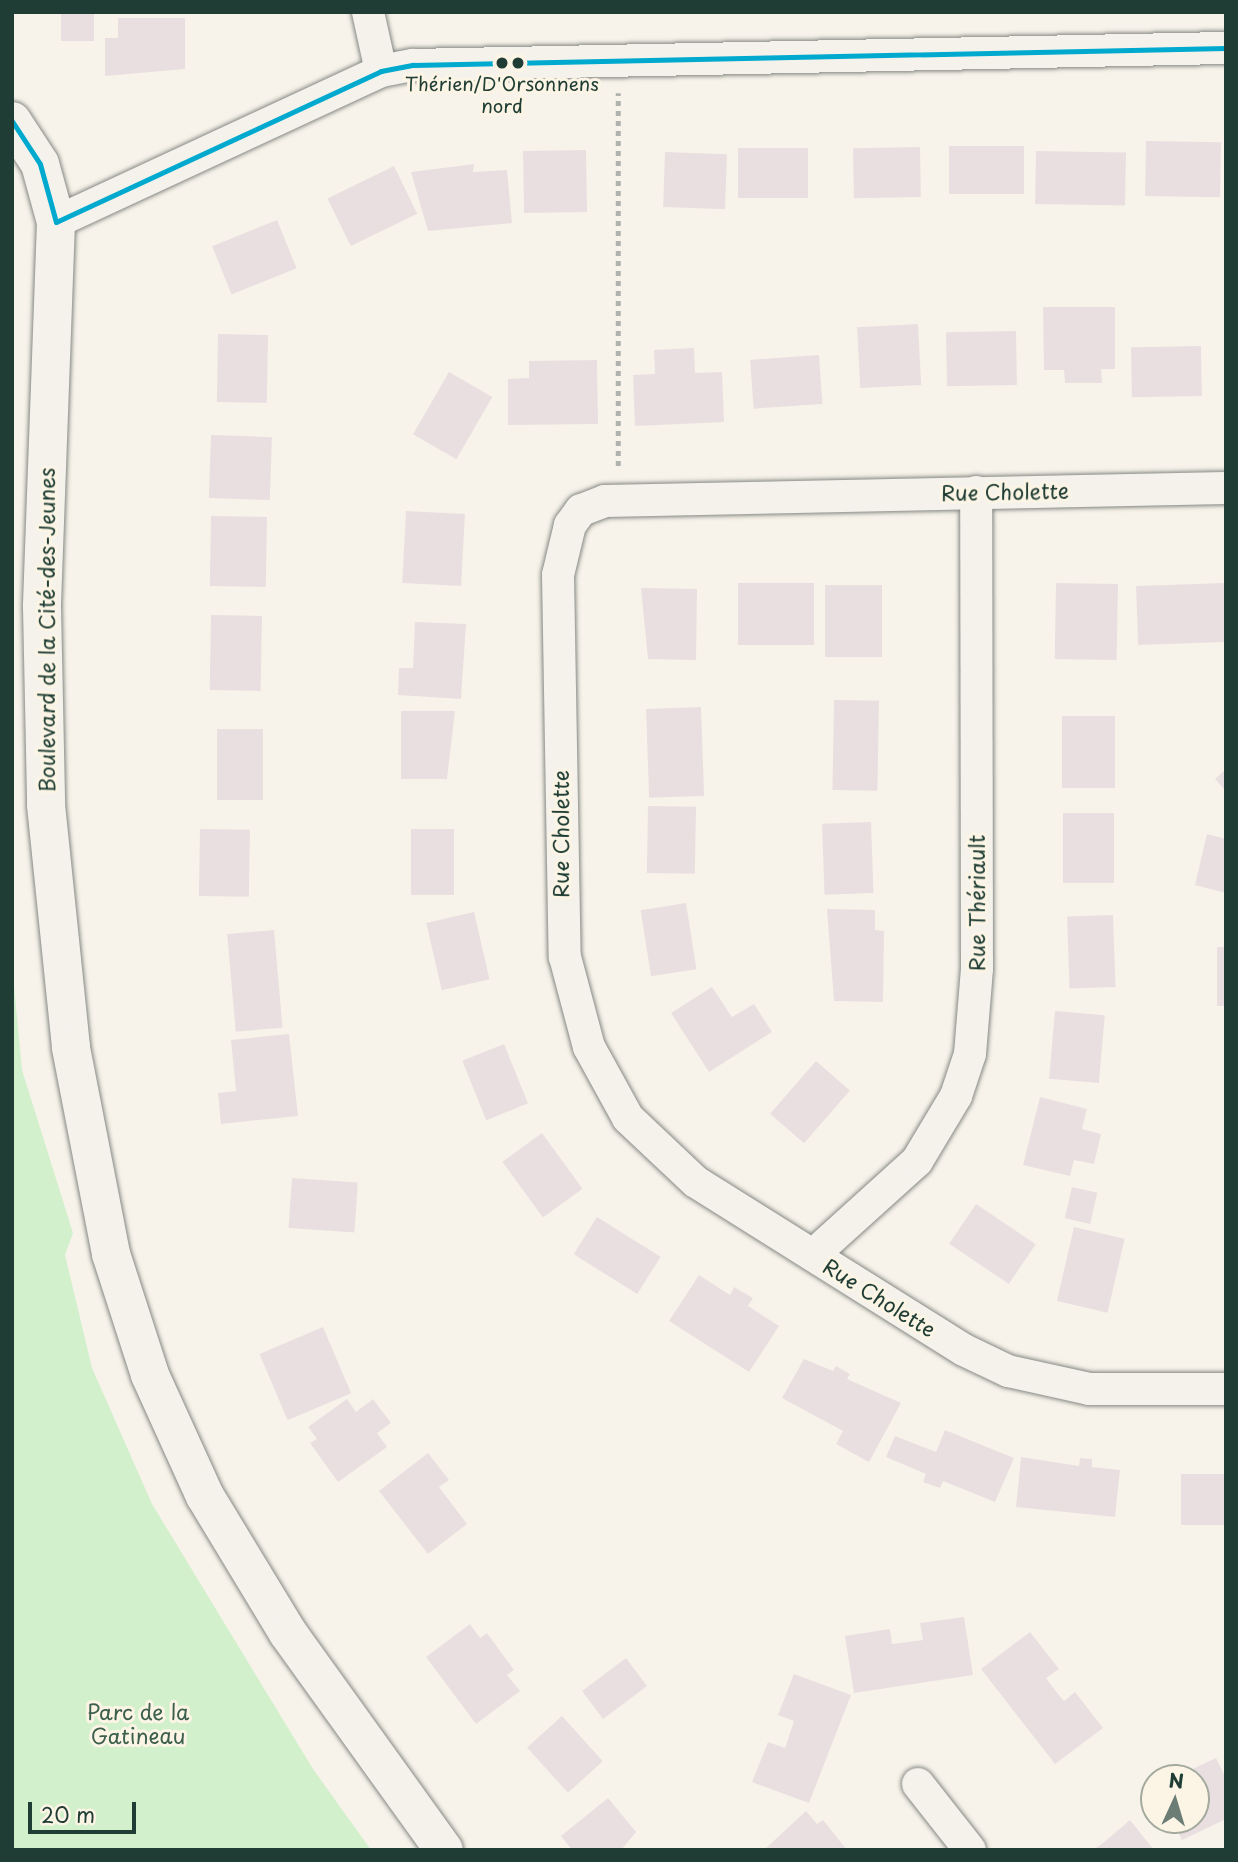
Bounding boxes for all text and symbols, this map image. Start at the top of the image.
marker: Thérien/D'Orsonnens nord [495,56,509,70]
unlabelled marker [511,56,525,70]
place label: Thérien/D'Orsonnens nord [405,73,599,117]
street label: Boulevard de la Cité-des-Jeunes [33,467,59,793]
street label: Rue Cholette [940,477,1070,505]
street label: Rue Cholette [547,769,573,899]
street label: Rue Thériault [963,834,989,972]
street label: Rue Cholette [818,1252,942,1342]
park label: Parc de la Gatineau [87,1698,189,1748]
north arrow [1140,1764,1210,1834]
text: N [1168,1766,1185,1795]
scale bar [32,1788,140,1832]
text: 20 m [41,1798,95,1830]

